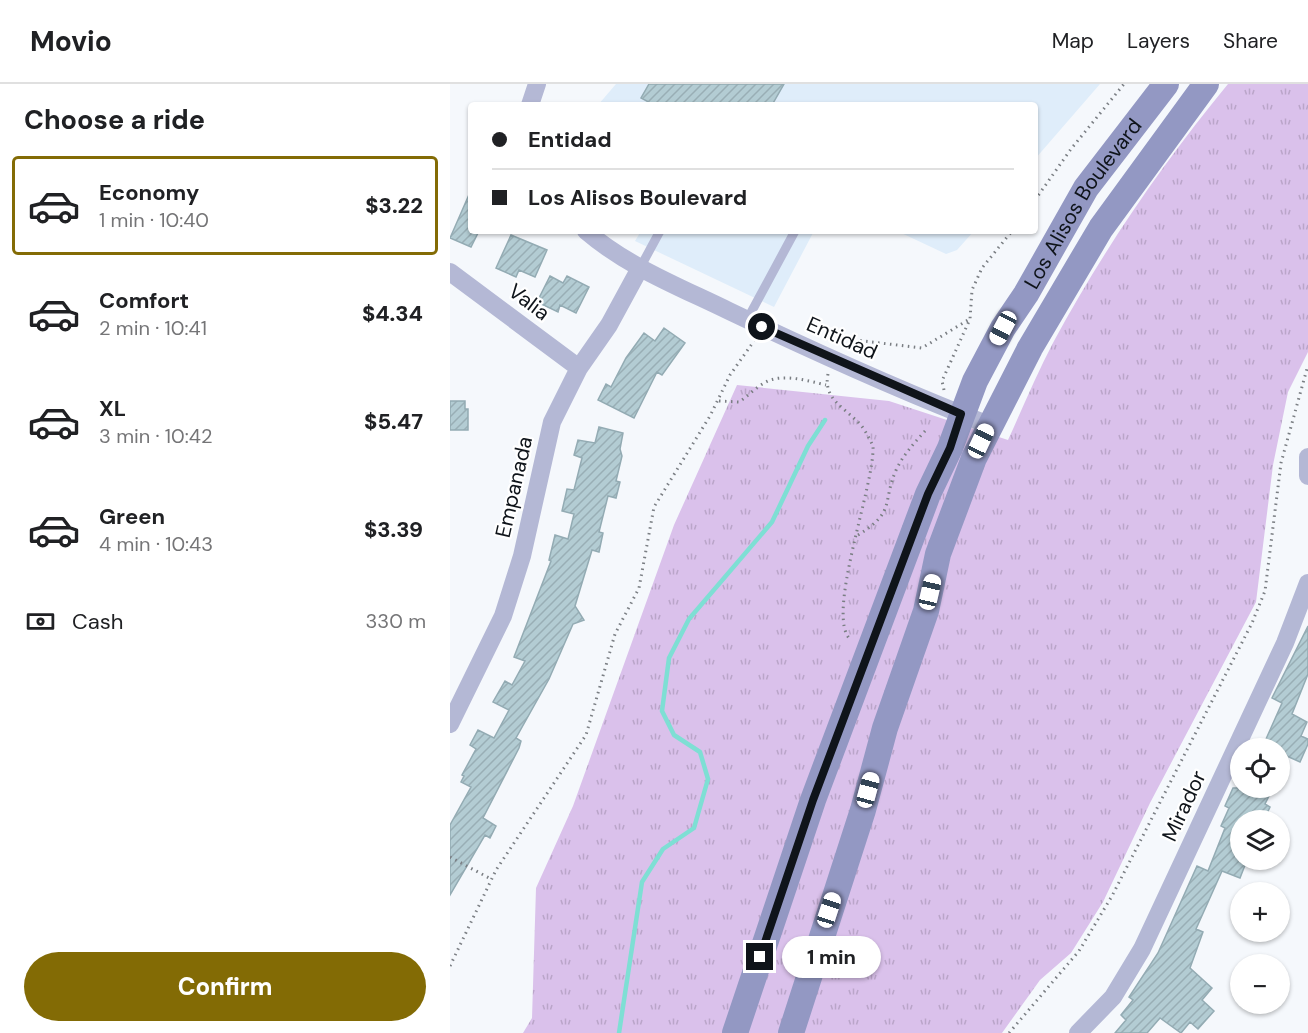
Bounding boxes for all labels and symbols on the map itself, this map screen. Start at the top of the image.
street label: Los Alisos Boulevard [1018,113,1148,294]
street label: Valia [502,277,556,327]
car [987,308,1019,348]
street label: Entidad [802,310,882,366]
route start [748,313,775,340]
car [965,421,997,461]
street label: Empanada [489,434,539,540]
car [917,572,943,612]
street label: Mirador [1155,766,1213,846]
car [855,770,881,810]
car [815,890,843,930]
callout: 1 min [781,936,880,978]
route end [746,943,773,970]

